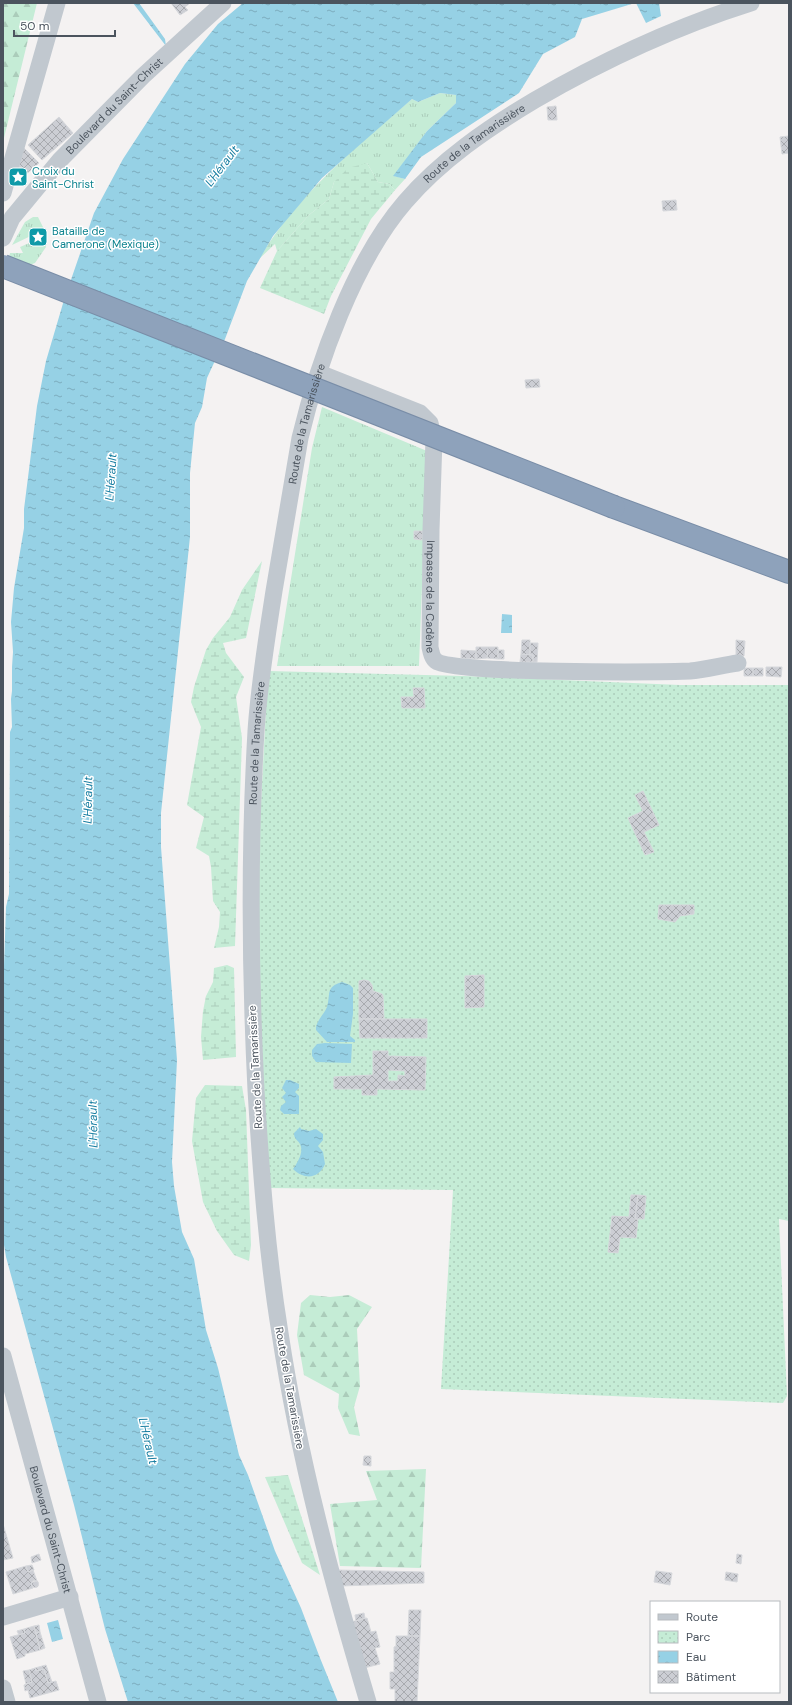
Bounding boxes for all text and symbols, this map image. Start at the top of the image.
scale bar [14,12,115,38]
text: 50 m [20,18,49,34]
street label: Boulevard du Saint-Christ [63,54,166,157]
street label: Route de la Tamarissière [420,101,528,186]
water label: L'Hérault [201,142,243,190]
place label: Croix du Saint-Christ [32,164,94,191]
place icon: Croix du Saint-Christ [7,166,29,188]
place label: Bataille de Camerone (Mexique) [52,224,159,251]
place icon: Bataille de Camerone (Mexique) [27,226,49,248]
street label: Route de la Tamarissière [285,362,328,485]
water label: L'Hérault [101,452,121,501]
street label: Impasse de la Cadène [423,540,438,654]
street label: Route de la Tamarissière [246,681,268,805]
water label: L'Hérault [80,776,96,824]
street label: Route de la Tamarissière [245,1005,265,1129]
water label: L'Hérault [85,1100,101,1148]
street label: Route de la Tamarissière [272,1326,308,1450]
water label: L'Hérault [135,1416,161,1466]
street label: Boulevard du Saint-Christ [26,1464,75,1595]
legend [650,1601,780,1693]
text: Route [686,1609,718,1625]
text: Parc [686,1629,710,1645]
text: Eau [686,1649,706,1665]
text: Bâtiment [686,1669,737,1685]

